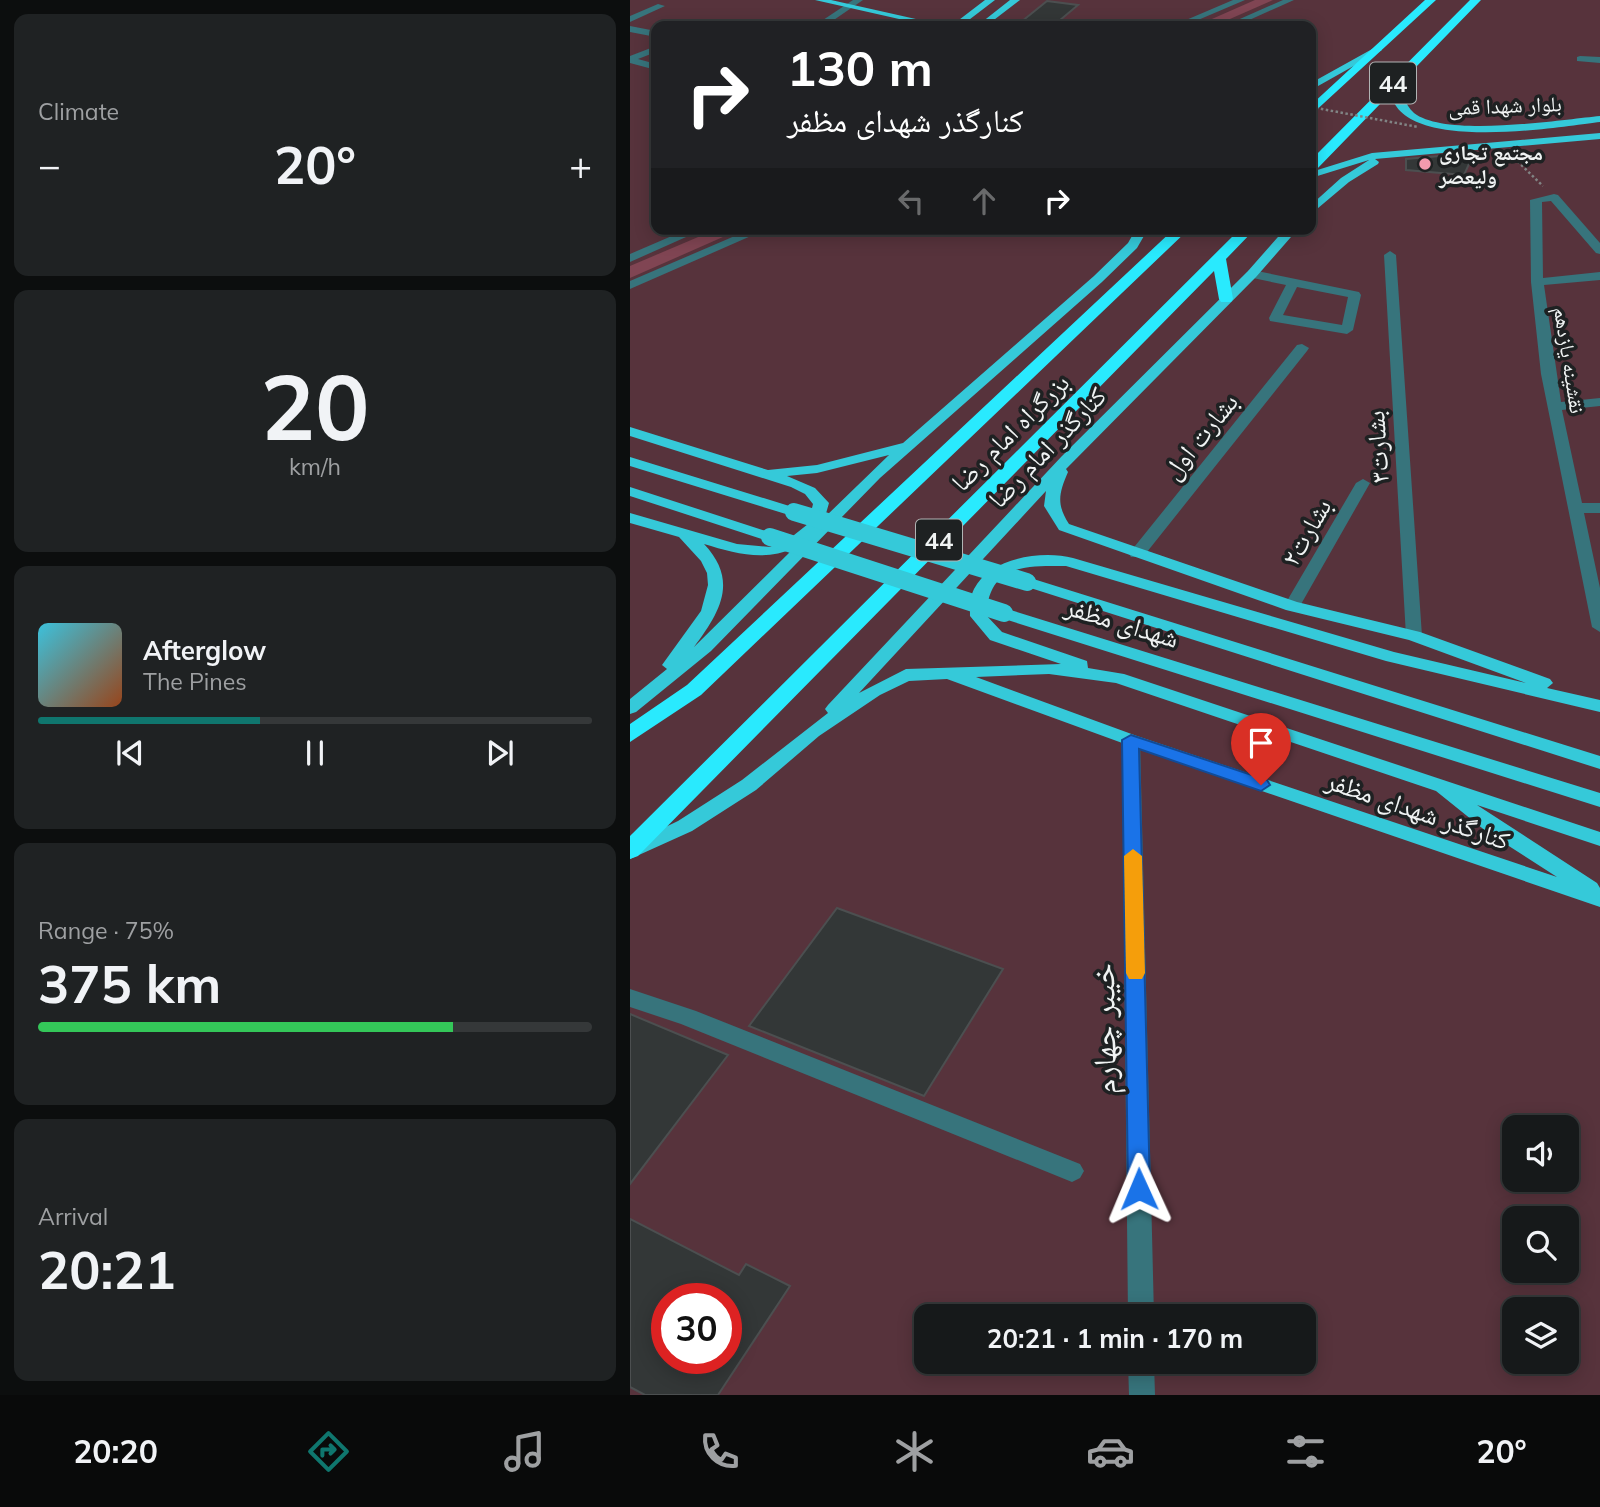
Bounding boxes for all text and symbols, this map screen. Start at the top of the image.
text: 130 m [787,37,933,98]
icon: right [672,49,763,140]
road number: 44 [1370,62,1416,104]
street label: بلوار شهدا قمی [1448,90,1562,121]
text: Climate [38,97,119,126]
text: کنارگذر شهدای مظفر [787,100,1023,140]
text: 20° [274,132,356,197]
place label: مجتمع تجاری ولیعصر [1438,139,1543,189]
text: − [38,141,61,189]
text: + [569,141,592,189]
marker: مجتمع تجاری ولیعصر [1417,156,1433,172]
icon: left [892,182,930,220]
icon: ahead [965,182,1003,220]
icon: right [1038,182,1076,220]
street label: نقشینه یازدهم [1547,305,1591,415]
text: 20 [260,349,370,463]
street label: بزرگراه امام رضا [944,366,1077,499]
street label: کنارگذر امام رضا [981,379,1115,516]
street label: بشارت اول [1155,386,1245,486]
street label: بشارت۳ [1358,410,1396,484]
text: km/h [289,452,341,481]
street label: بشارت۲ [1274,492,1338,572]
road number: 44 [916,520,962,560]
street label: شهدای مظفر [1060,589,1183,655]
text: Afterglow [143,634,266,667]
text: The Pines [143,667,247,696]
pin [1231,713,1291,785]
icon: arrive [1242,724,1280,762]
icon: previous [111,734,149,772]
icon: pause [296,734,334,772]
icon: next [481,734,519,772]
street label: کنارگذر شهدای مظفر [1321,763,1514,857]
text: Range · 75% [38,916,174,945]
text: 375 km [38,951,221,1016]
street label: خیبر چهارم [1082,963,1126,1095]
map controls [1502,1115,1579,1374]
button: sound [1502,1115,1579,1192]
position arrow [1102,1152,1176,1226]
text: Arrival [38,1202,108,1231]
button: search [1502,1206,1579,1283]
text: 20:21 [38,1237,176,1302]
speed limit sign: 30 [651,1283,742,1374]
button: layers [1502,1297,1579,1374]
text: 20:21 · 1 min · 170 m [987,1322,1243,1355]
icon: directions [304,1427,353,1476]
icon: music [500,1427,549,1476]
icon: phone [695,1427,744,1476]
icon: climate [890,1427,939,1476]
icon: car [1086,1427,1135,1476]
icon: filters [1281,1427,1330,1476]
text: 20:20 [73,1431,158,1471]
text: 20° [1476,1431,1527,1471]

